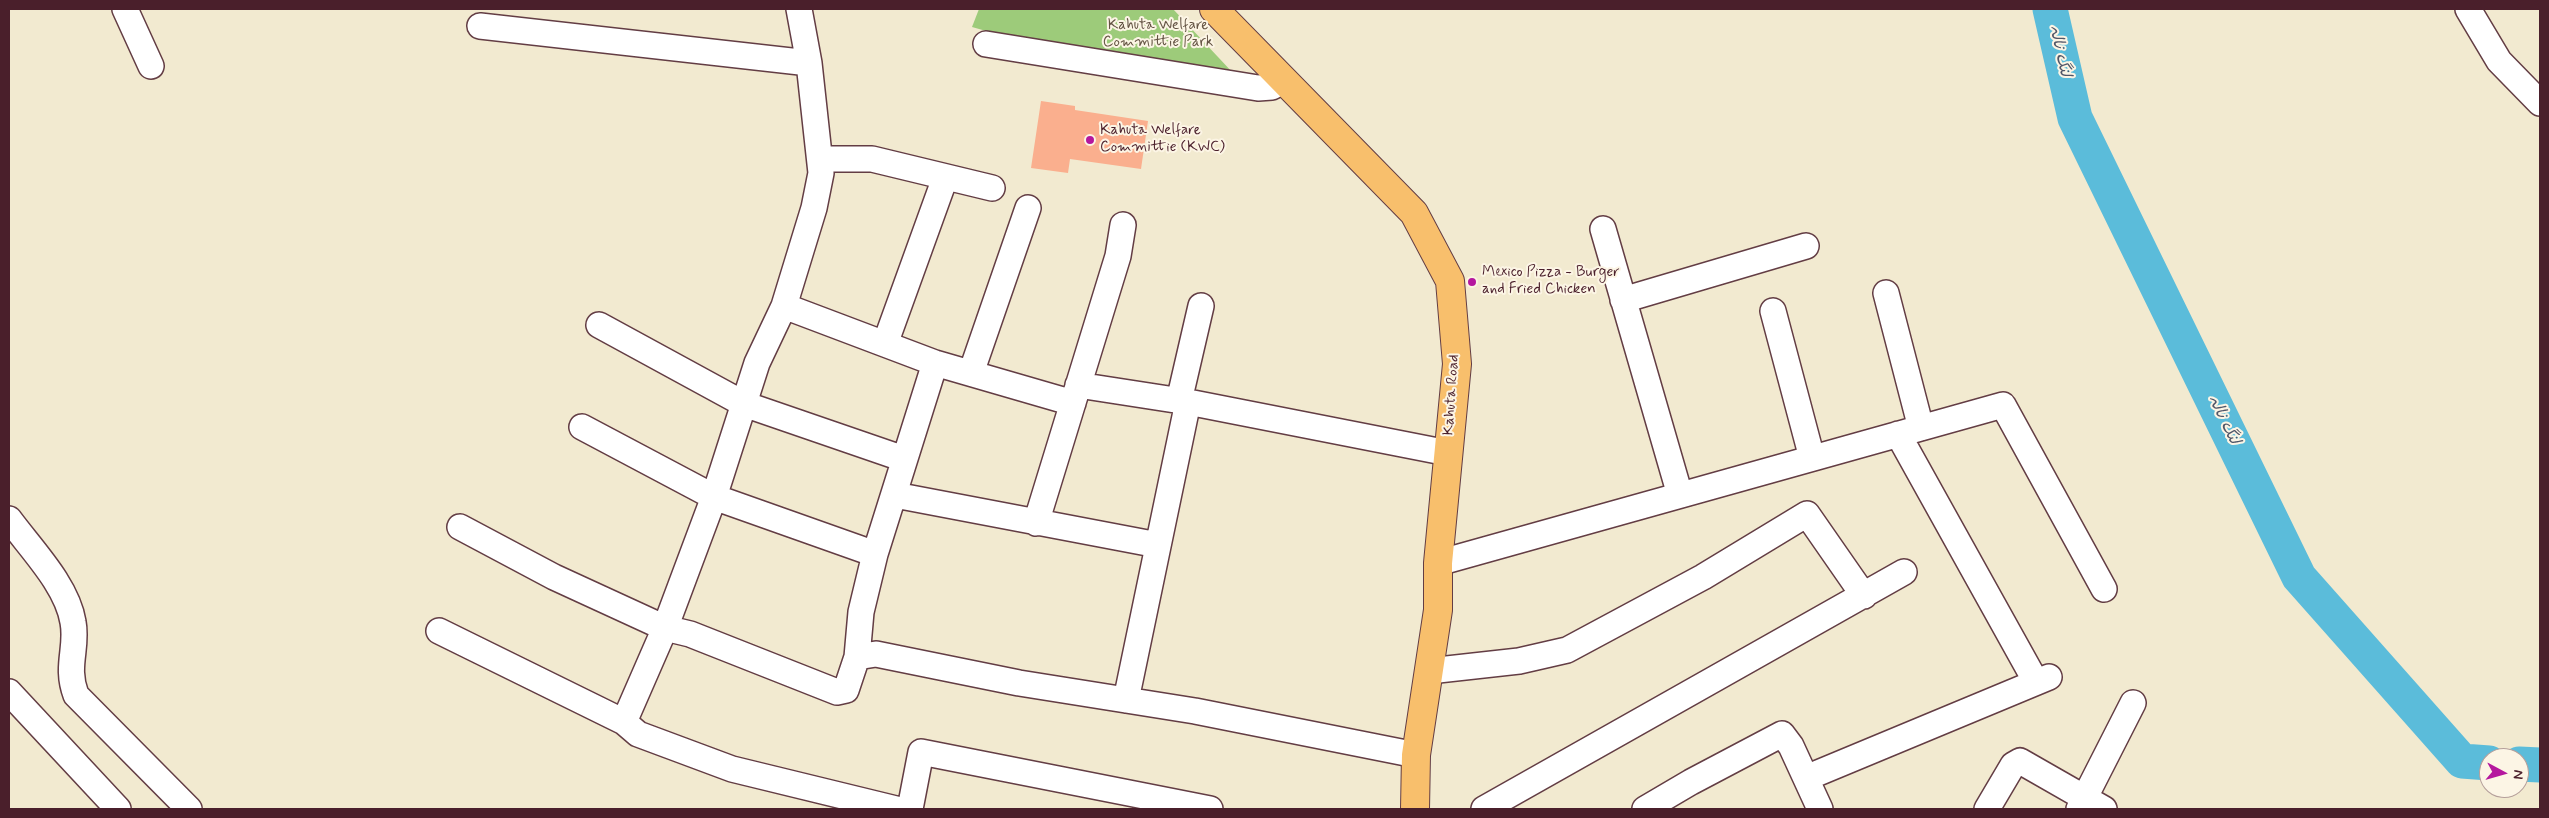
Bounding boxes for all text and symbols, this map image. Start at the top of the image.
park label: Kahuta Welfare Committie Park [1103,17,1213,52]
water label: لنگ نالہ [2044,24,2074,78]
place label: Kahuta Welfare Committie (KWC) [1100,122,1225,157]
marker: Kahuta Welfare Committie (KWC) [1084,134,1096,146]
place label: Mexico Pizza - Burger and Fried Chicken [1482,264,1620,299]
marker: Mexico Pizza - Burger and Fried Chicken [1466,276,1478,288]
street label: Kahuta Road [1440,354,1464,436]
water label: لنگ نالہ [2203,392,2243,448]
north arrow [2479,748,2529,798]
text: N [2508,769,2527,780]

